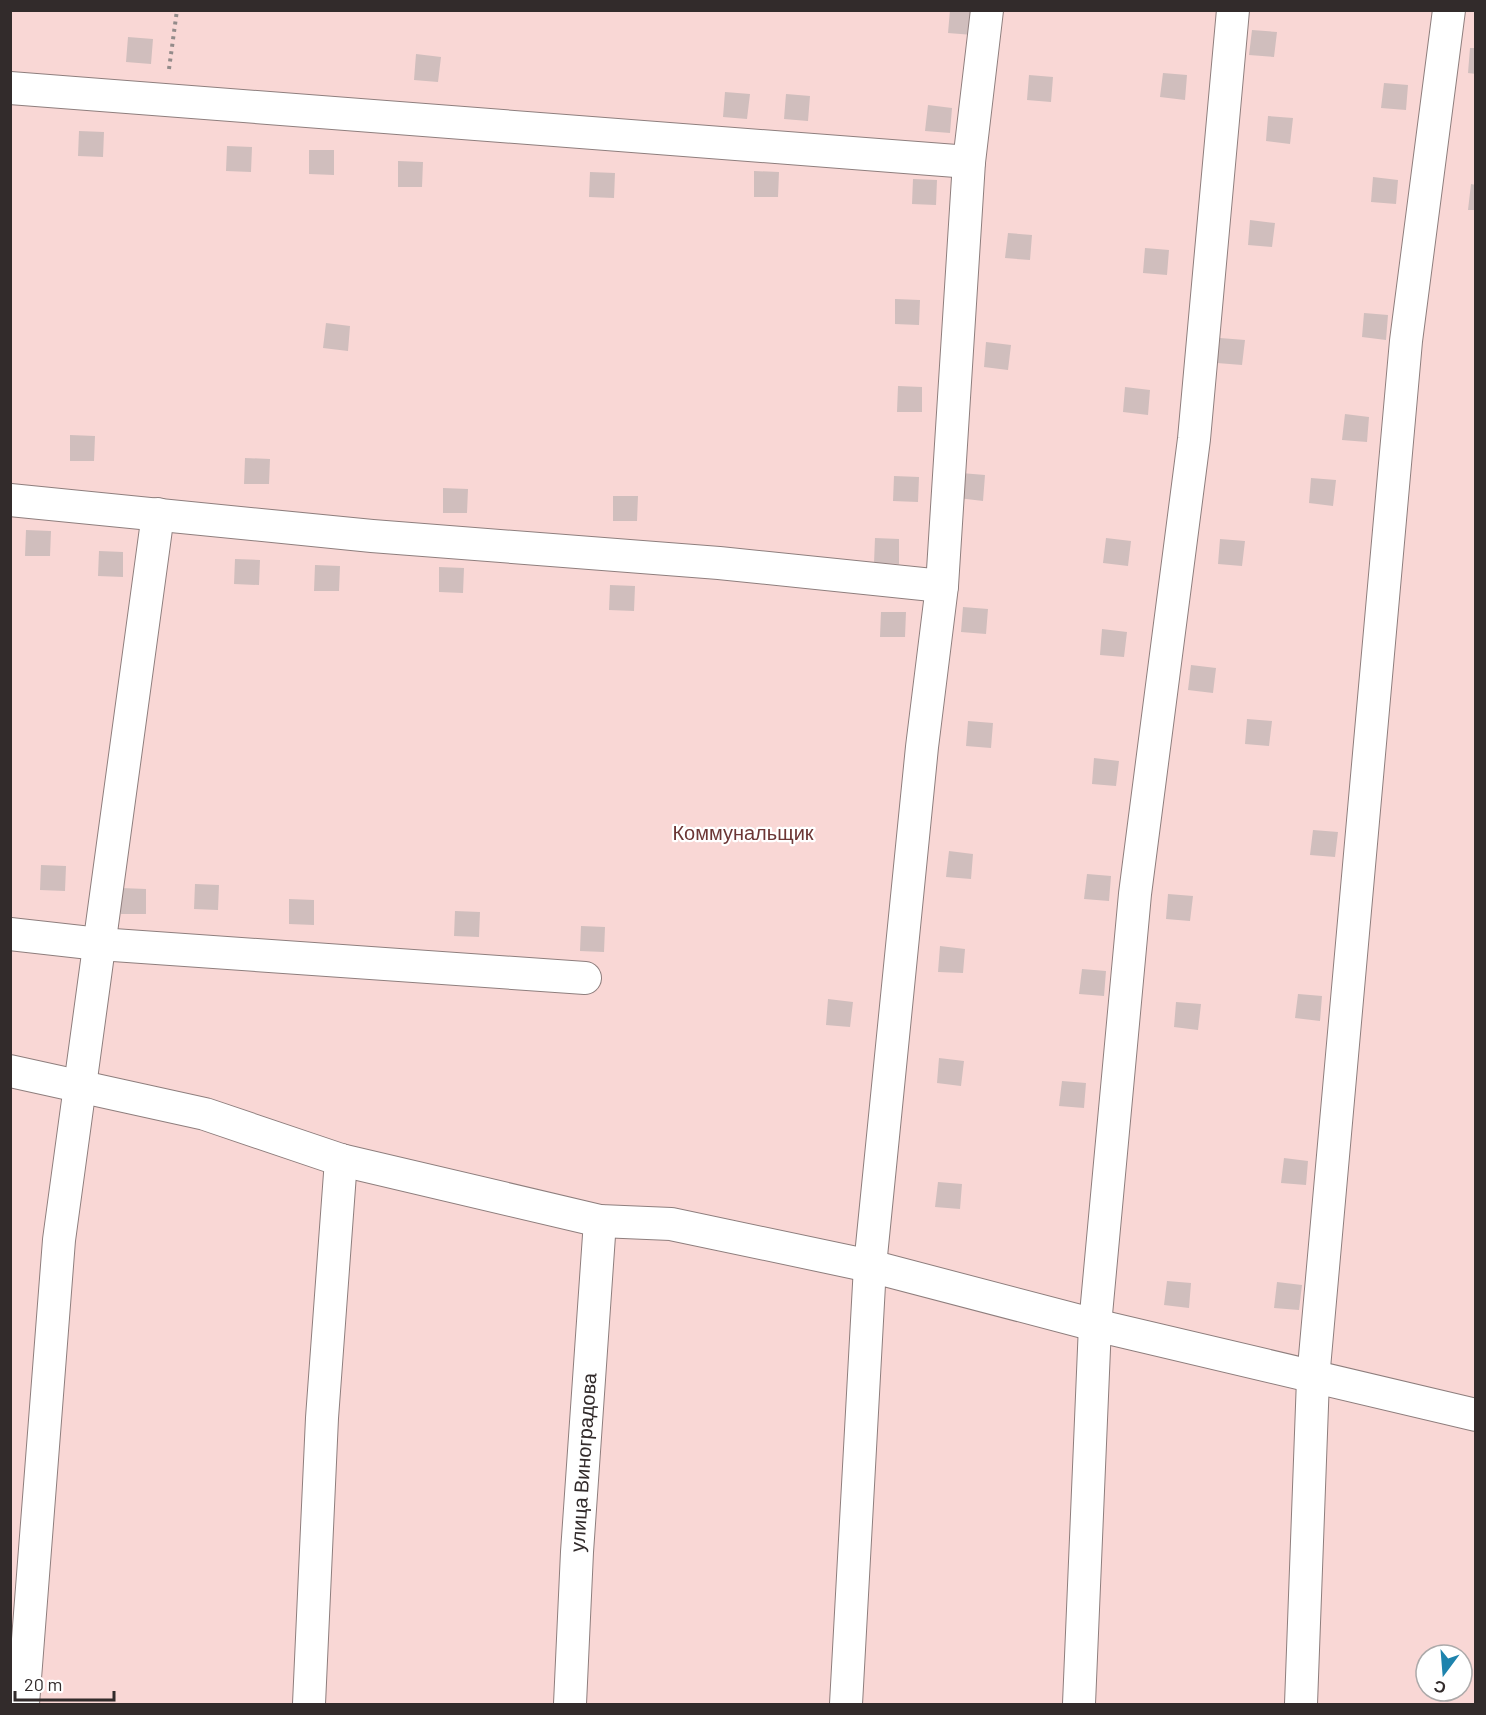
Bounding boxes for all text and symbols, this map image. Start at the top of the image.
park label: Коммунальщик [672,820,814,844]
street label: улица Виноградова [564,1371,600,1553]
north arrow [1414,1643,1474,1703]
scale bar [15,1664,114,1702]
text: 20 m [24,1673,62,1695]
text: С [1431,1677,1448,1699]

